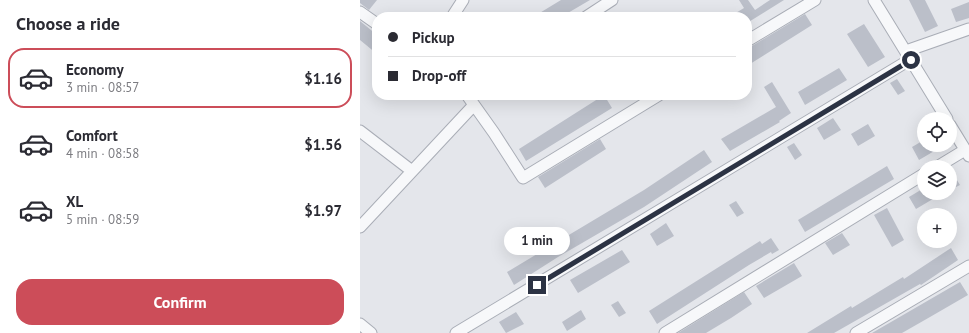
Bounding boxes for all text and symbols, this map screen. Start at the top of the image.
text: Choose a ride [16,12,120,35]
text: Pickup [412,28,455,47]
route start [902,51,920,69]
icon: car [18,60,54,96]
text: Economy [66,60,124,79]
text: Drop-off [412,66,466,85]
text: $1.16 [304,69,342,88]
text: 3 min · 08:57 [66,79,139,96]
map controls [917,112,957,248]
button: locate [917,112,957,152]
icon: car [18,126,54,162]
text: Comfort [66,126,118,145]
text: $1.56 [304,135,342,154]
text: 4 min · 08:58 [66,145,139,162]
button: layers [917,160,957,200]
icon: car [18,192,54,228]
text: XL [66,192,83,211]
text: $1.97 [304,201,342,220]
button: + [917,208,957,248]
text: 5 min · 08:59 [66,211,139,228]
callout: 1 min [504,227,570,255]
text: 1 min [521,232,553,249]
route end [528,276,546,294]
button: Confirm [16,279,344,325]

